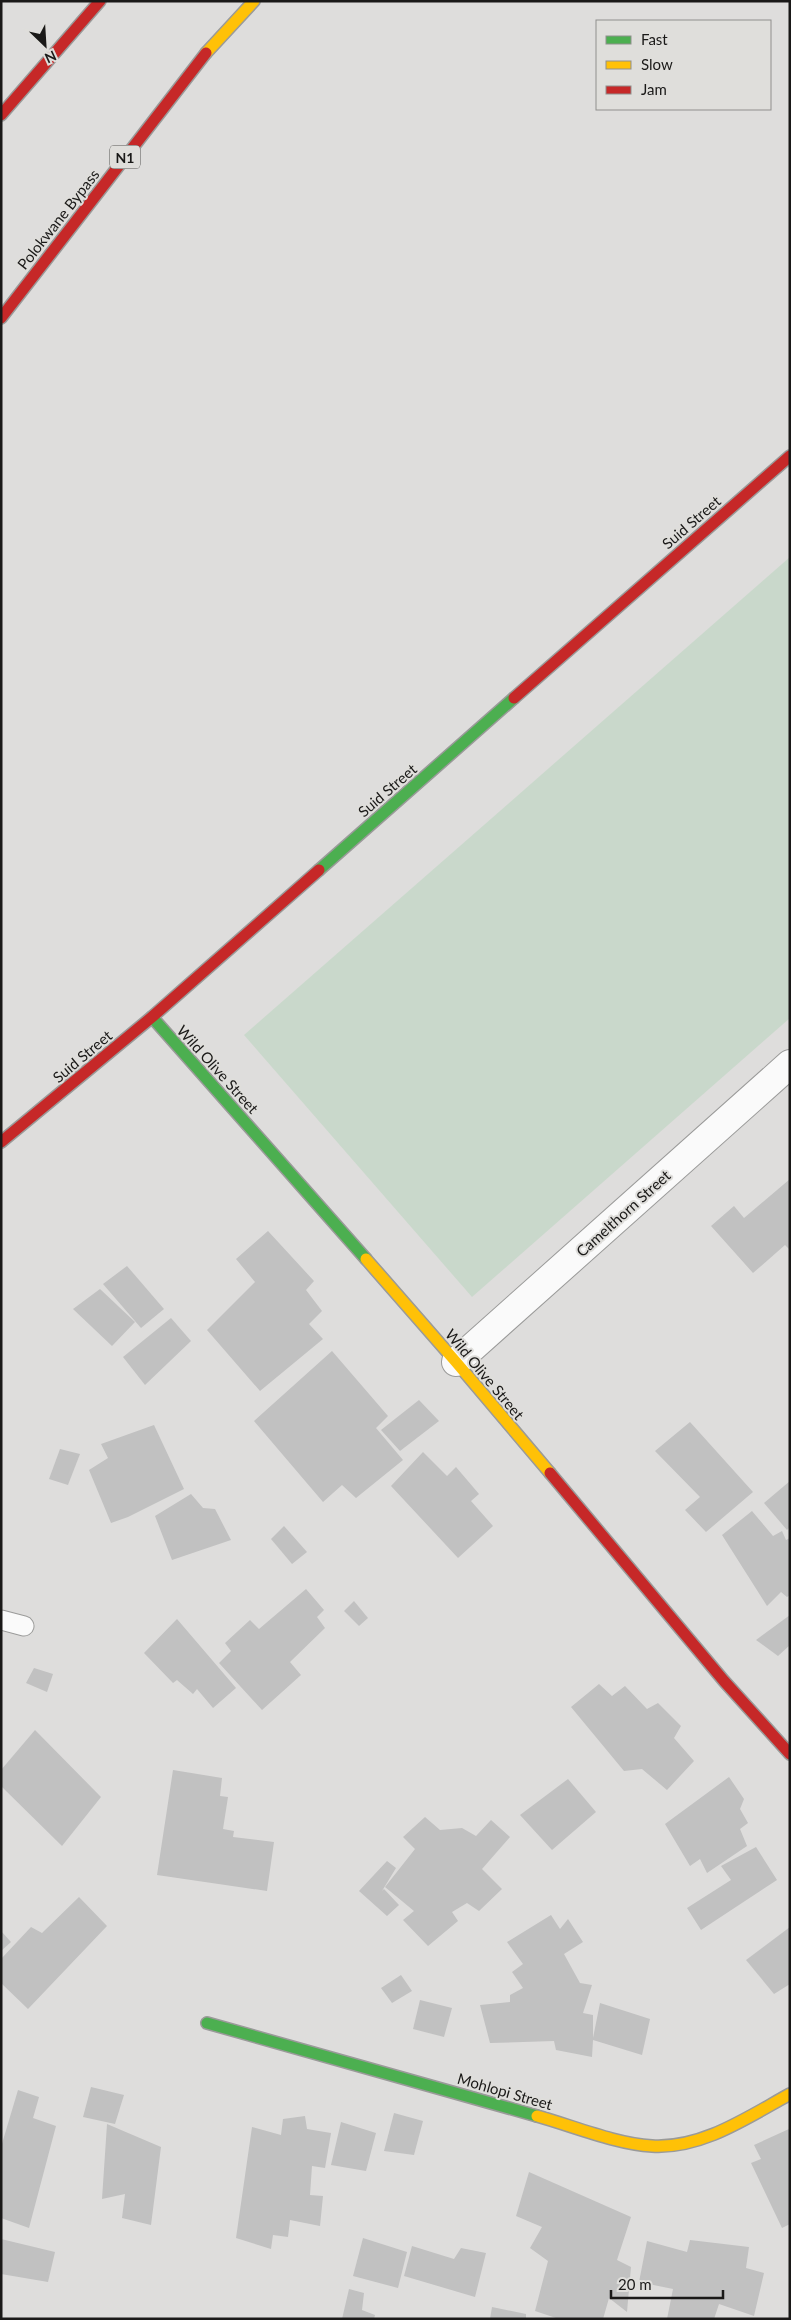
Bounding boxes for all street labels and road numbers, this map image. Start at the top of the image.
road number: N1 [110,146,140,168]
street label: Polokwane Bypass [13,165,103,273]
street label: Suid Street [658,491,724,552]
street label: Suid Street [354,759,420,820]
street label: Wild Olive Street [174,1021,263,1117]
street label: Suid Street [49,1026,116,1086]
street label: Camelthorn Street [572,1166,674,1260]
street label: Wild Olive Street [442,1325,528,1423]
street label: Mohlopi Street [455,2069,555,2113]

